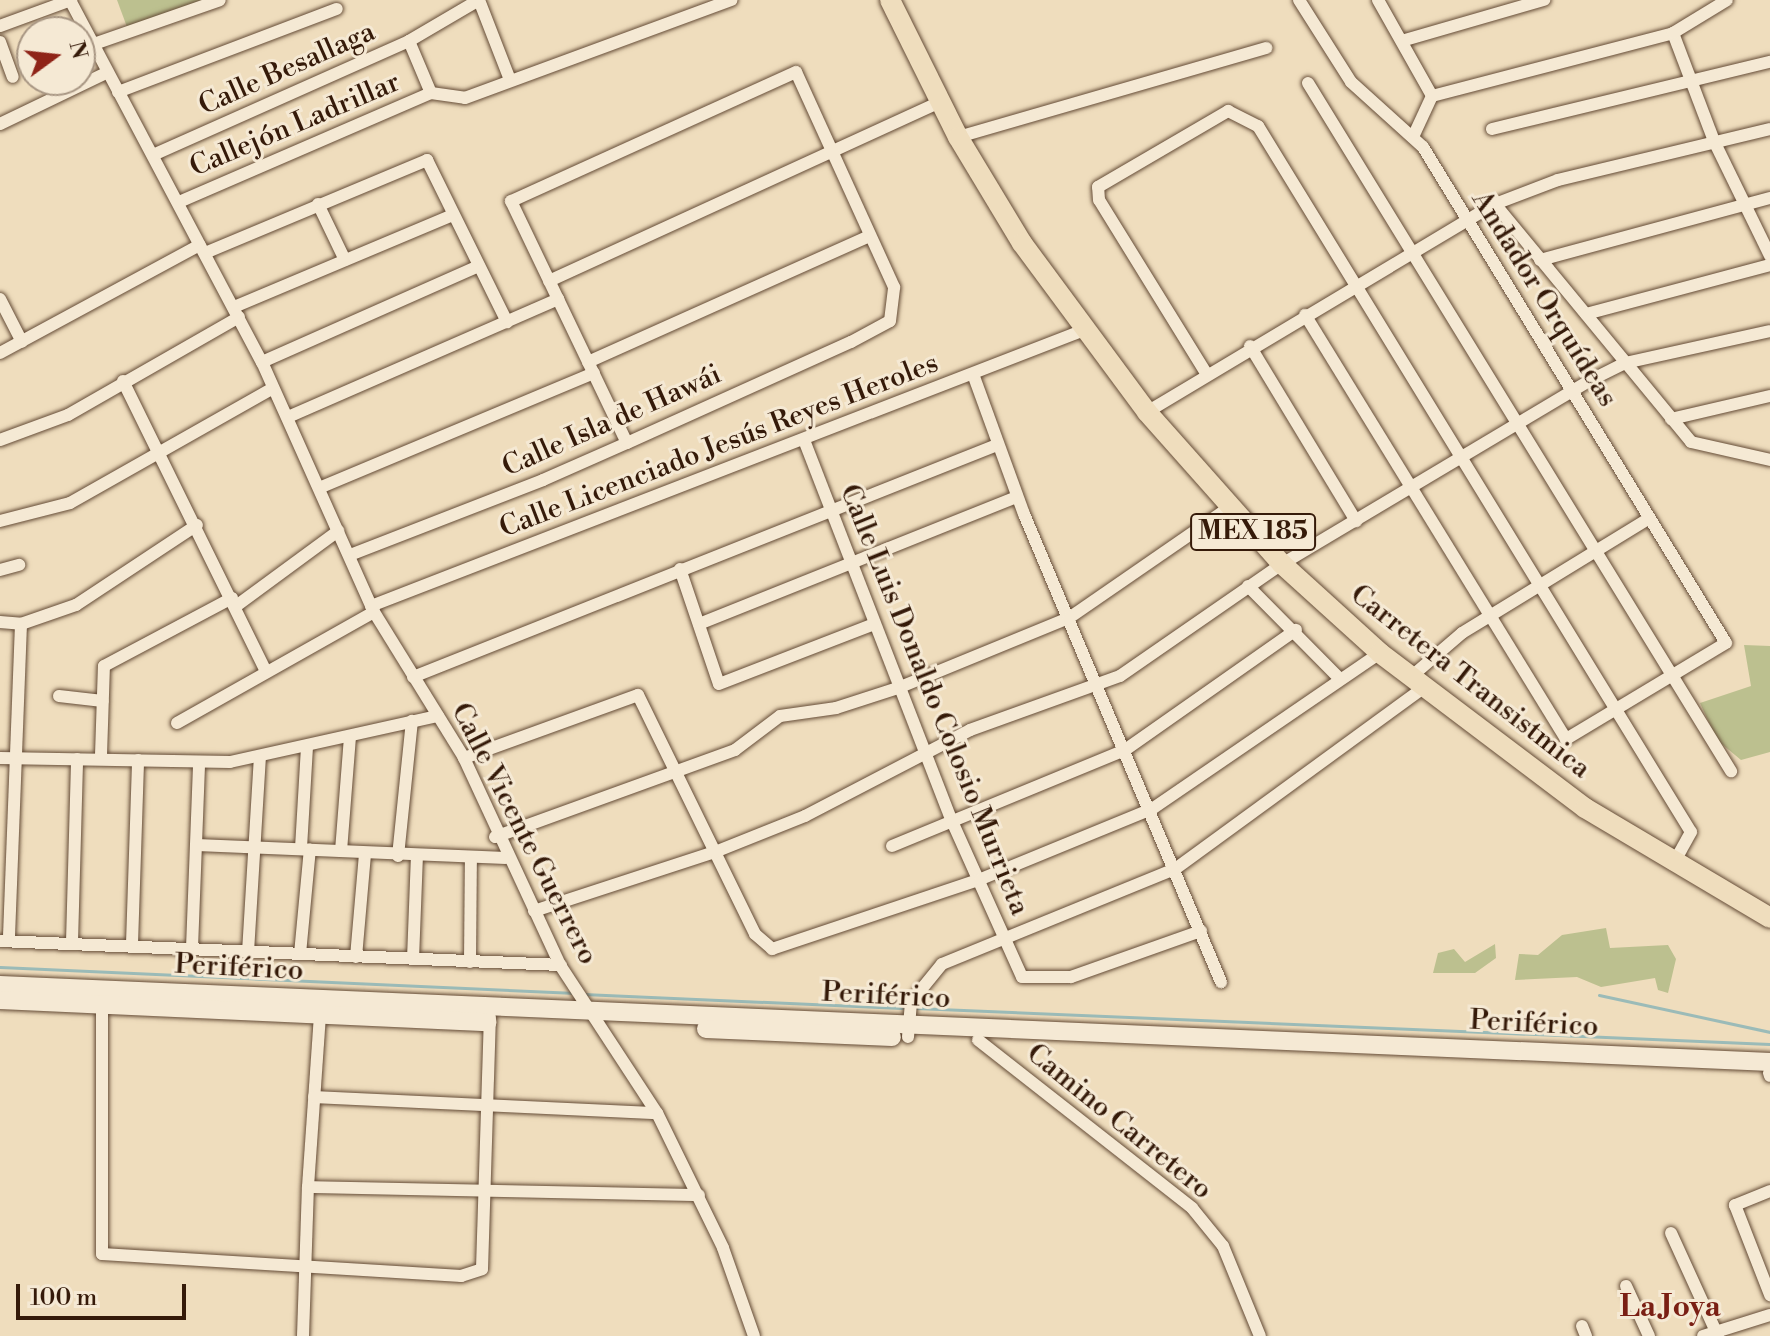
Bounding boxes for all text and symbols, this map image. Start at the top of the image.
street label: Calle Besallaga [194,15,380,123]
north arrow [16,16,96,96]
text: N [62,38,93,62]
street label: Callejón Ladrillar [185,66,405,184]
street label: Andador Orquídeas [1464,185,1624,413]
street label: Calle Licenciado Jesús Reyes Heroles [495,347,943,545]
street label: Calle Isla de Hawái [497,358,727,484]
street label: Calle Luis Donaldo Colosio Murrieta [832,480,1036,920]
road number: MEX 185 [1189,510,1317,554]
street label: Carretera Transistmica [1343,578,1597,786]
street label: Calle Vicente Guerrero [443,698,605,970]
street label: Periférico [174,948,304,988]
street label: Periférico [821,976,951,1016]
street label: Periférico [1469,1004,1599,1044]
street label: Camino Carretero [1020,1037,1218,1207]
scale bar [20,1268,190,1318]
text: 100 m [30,1283,97,1313]
district label: La Joya [1619,1289,1721,1325]

